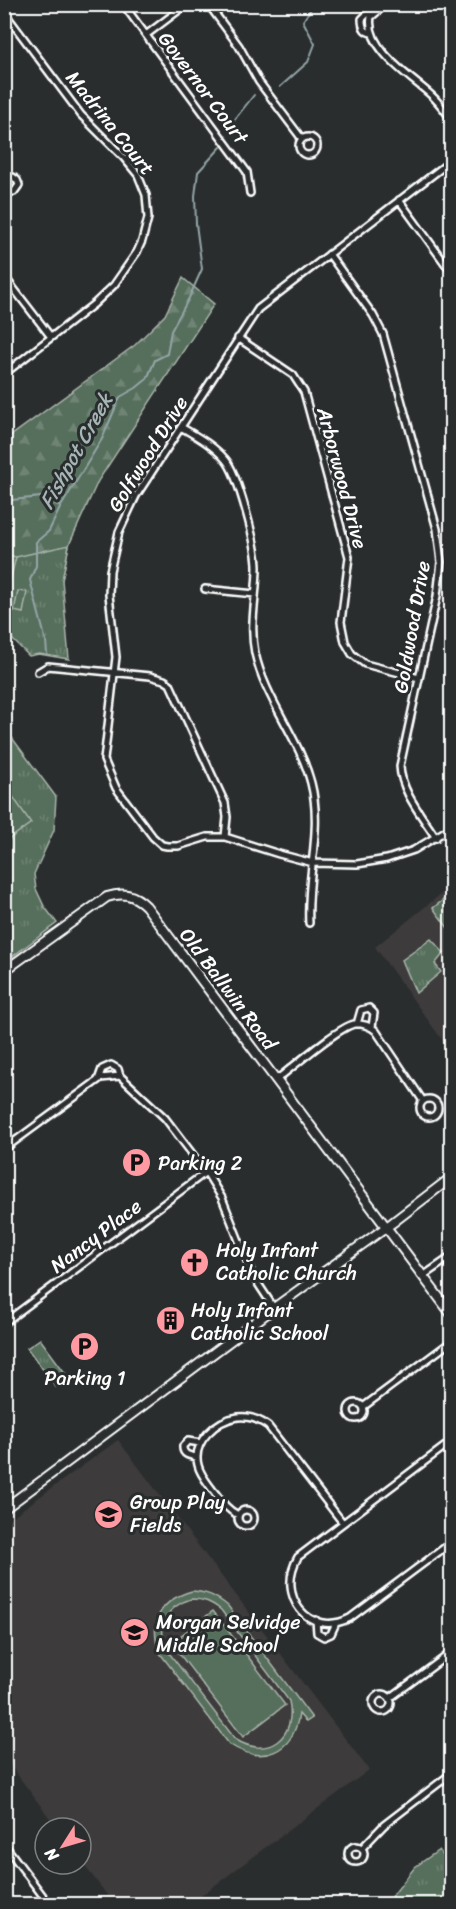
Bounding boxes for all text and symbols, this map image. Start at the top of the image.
street label: Governor Court [149,24,258,153]
street label: Madrina Court [56,63,164,184]
water label: Fishpot Creek [28,384,125,516]
street label: Golfwood Drive [98,389,198,519]
street label: Arborwood Drive [306,402,378,553]
street label: Goldwood Drive [383,558,441,696]
street label: Old Ballwin Road [170,920,287,1059]
place label: Parking 2 [158,1146,243,1181]
parking icon: Parking 2 [121,1147,153,1179]
street label: Nancy Place [42,1190,150,1282]
place label: Holy Infant Catholic Church [216,1233,357,1291]
church icon: Holy Infant Catholic Church [179,1246,211,1278]
place label: Holy Infant Catholic School [191,1293,330,1351]
building icon: Holy Infant Catholic School [154,1305,186,1337]
parking icon: Parking 1 [69,1331,101,1363]
place label: Parking 1 [44,1361,126,1396]
place label: Group Play Fields [130,1485,226,1543]
school or university icon: Group Play Fields [93,1498,125,1530]
place label: Morgan Selvidge Middle School [156,1605,301,1663]
school or university icon: Morgan Selvidge Middle School [119,1617,151,1649]
north arrow [33,1816,93,1876]
text: N [36,1841,67,1869]

